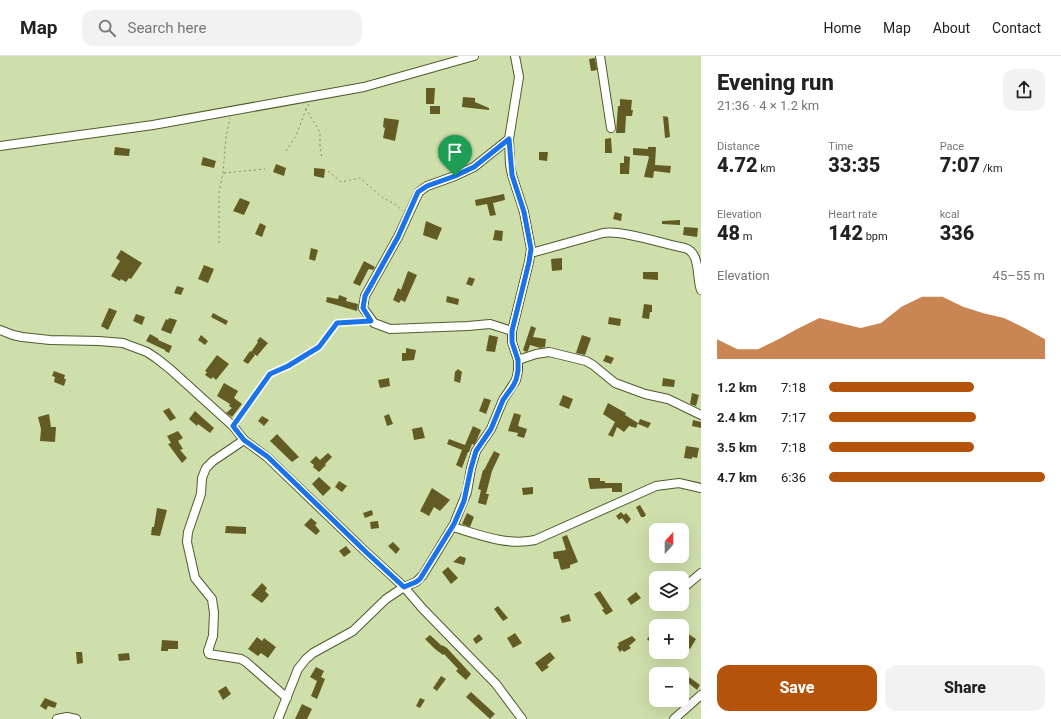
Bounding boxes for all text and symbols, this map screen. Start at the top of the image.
search box [82,10,362,46]
text: Map [20,16,58,39]
icon: search [96,17,118,39]
text: Search here [128,19,206,37]
text: Home [823,20,861,36]
text: Map [883,20,911,36]
text: About [933,20,970,36]
text: Contact [992,20,1041,36]
button: share [1003,69,1045,111]
text: Evening run [717,70,834,95]
text: 21:36 · 4 × 1.2 km [717,98,819,113]
pin [438,135,472,176]
text: Distance [717,140,760,153]
text: Time [828,140,853,153]
text: Pace [940,140,964,153]
icon: arrive [444,141,466,163]
text: 4.72 [717,153,758,177]
text: 33:35 [828,153,880,177]
text: 7:07 [940,153,980,177]
text: km [758,162,775,175]
text: /km [980,162,1003,175]
text: Elevation [717,208,762,221]
text: Heart rate [828,208,877,221]
text: kcal [940,208,960,221]
text: 48 [717,221,740,245]
text: 142 [828,221,863,245]
text: 336 [940,221,974,245]
text: m [740,230,752,243]
text: bpm [863,230,888,243]
text: Elevation [717,268,770,283]
text: 45–55 m [993,268,1045,283]
text: 1.2 km [717,380,757,395]
text: 7:18 [781,380,806,395]
text: 2.4 km [717,410,757,425]
text: 7:17 [781,410,806,425]
text: 3.5 km [717,440,757,455]
text: 7:18 [781,440,806,455]
text: 4.7 km [717,470,757,485]
text: 6:36 [781,470,806,485]
north arrow [649,523,689,563]
map controls [649,523,689,707]
button: layers [649,571,689,611]
button: + [649,619,689,659]
button: Save [717,665,877,711]
button: Share [885,665,1045,711]
button: − [649,667,689,707]

